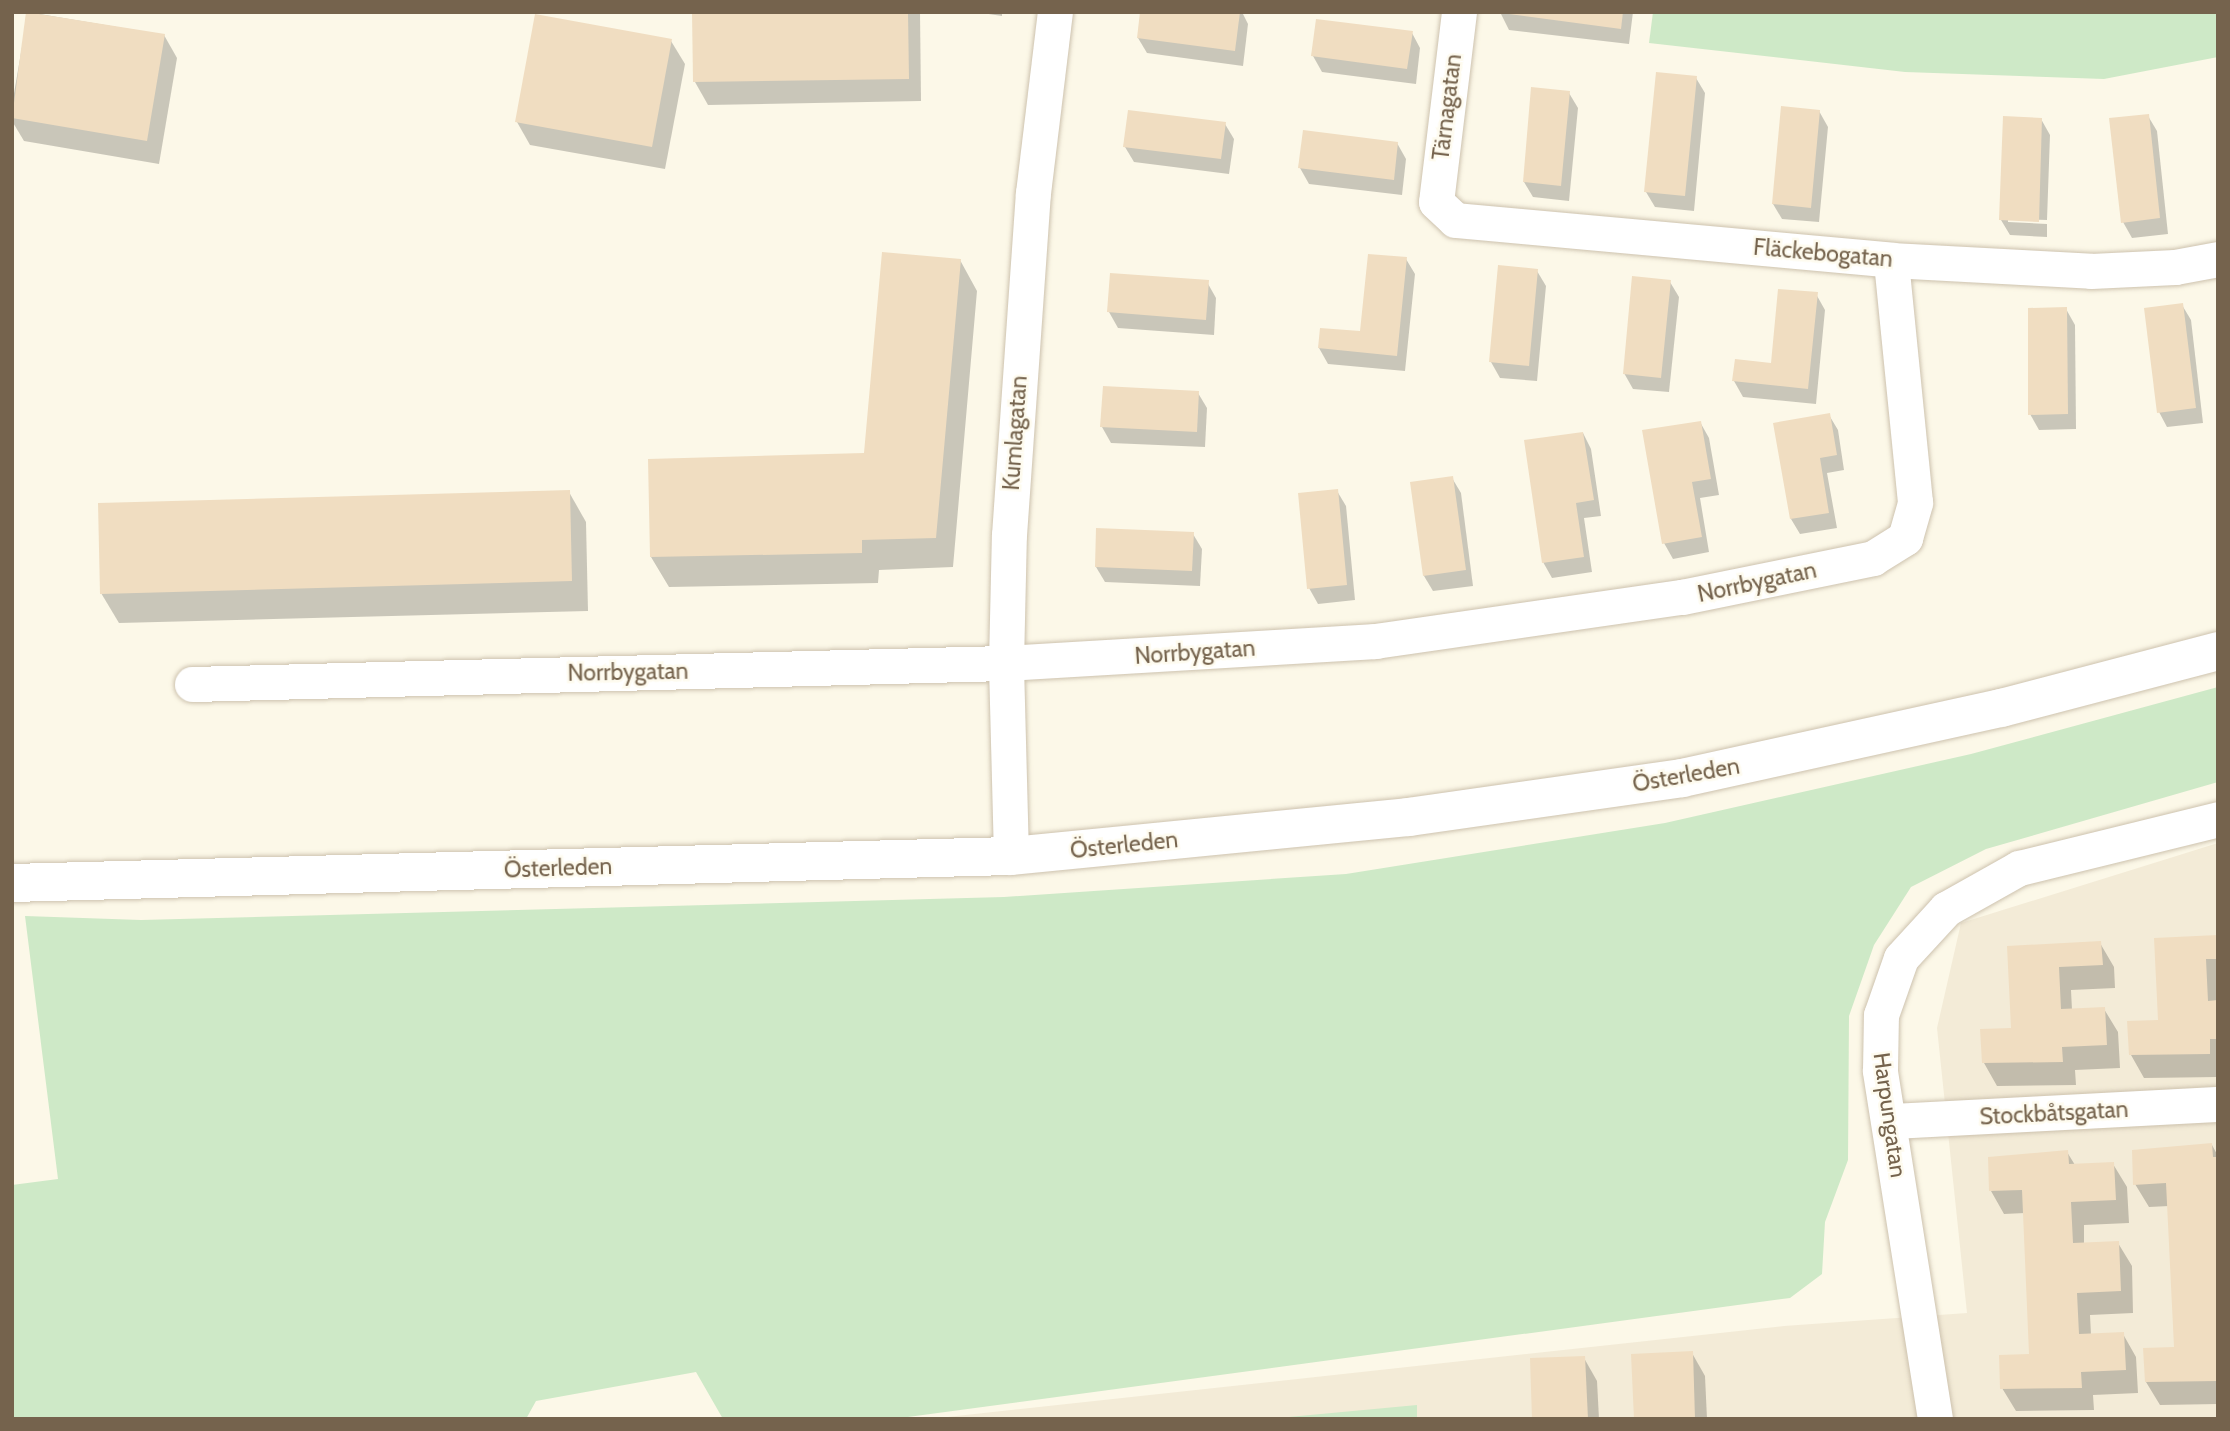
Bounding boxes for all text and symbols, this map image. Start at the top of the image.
street label: Tärnagatan [1427,52,1467,162]
street label: Fläckebogatan [1752,233,1894,273]
street label: Kumlagatan [997,375,1033,491]
street label: Norrbygatan [1695,556,1819,608]
street label: Norrbygatan [1134,634,1256,670]
street label: Norrbygatan [567,657,689,687]
street label: Österleden [1630,752,1742,798]
street label: Österleden [1069,826,1179,864]
street label: Österleden [503,852,613,884]
street label: Harpungatan [1868,1051,1912,1179]
street label: Stockbåtsgatan [1979,1095,2129,1131]

